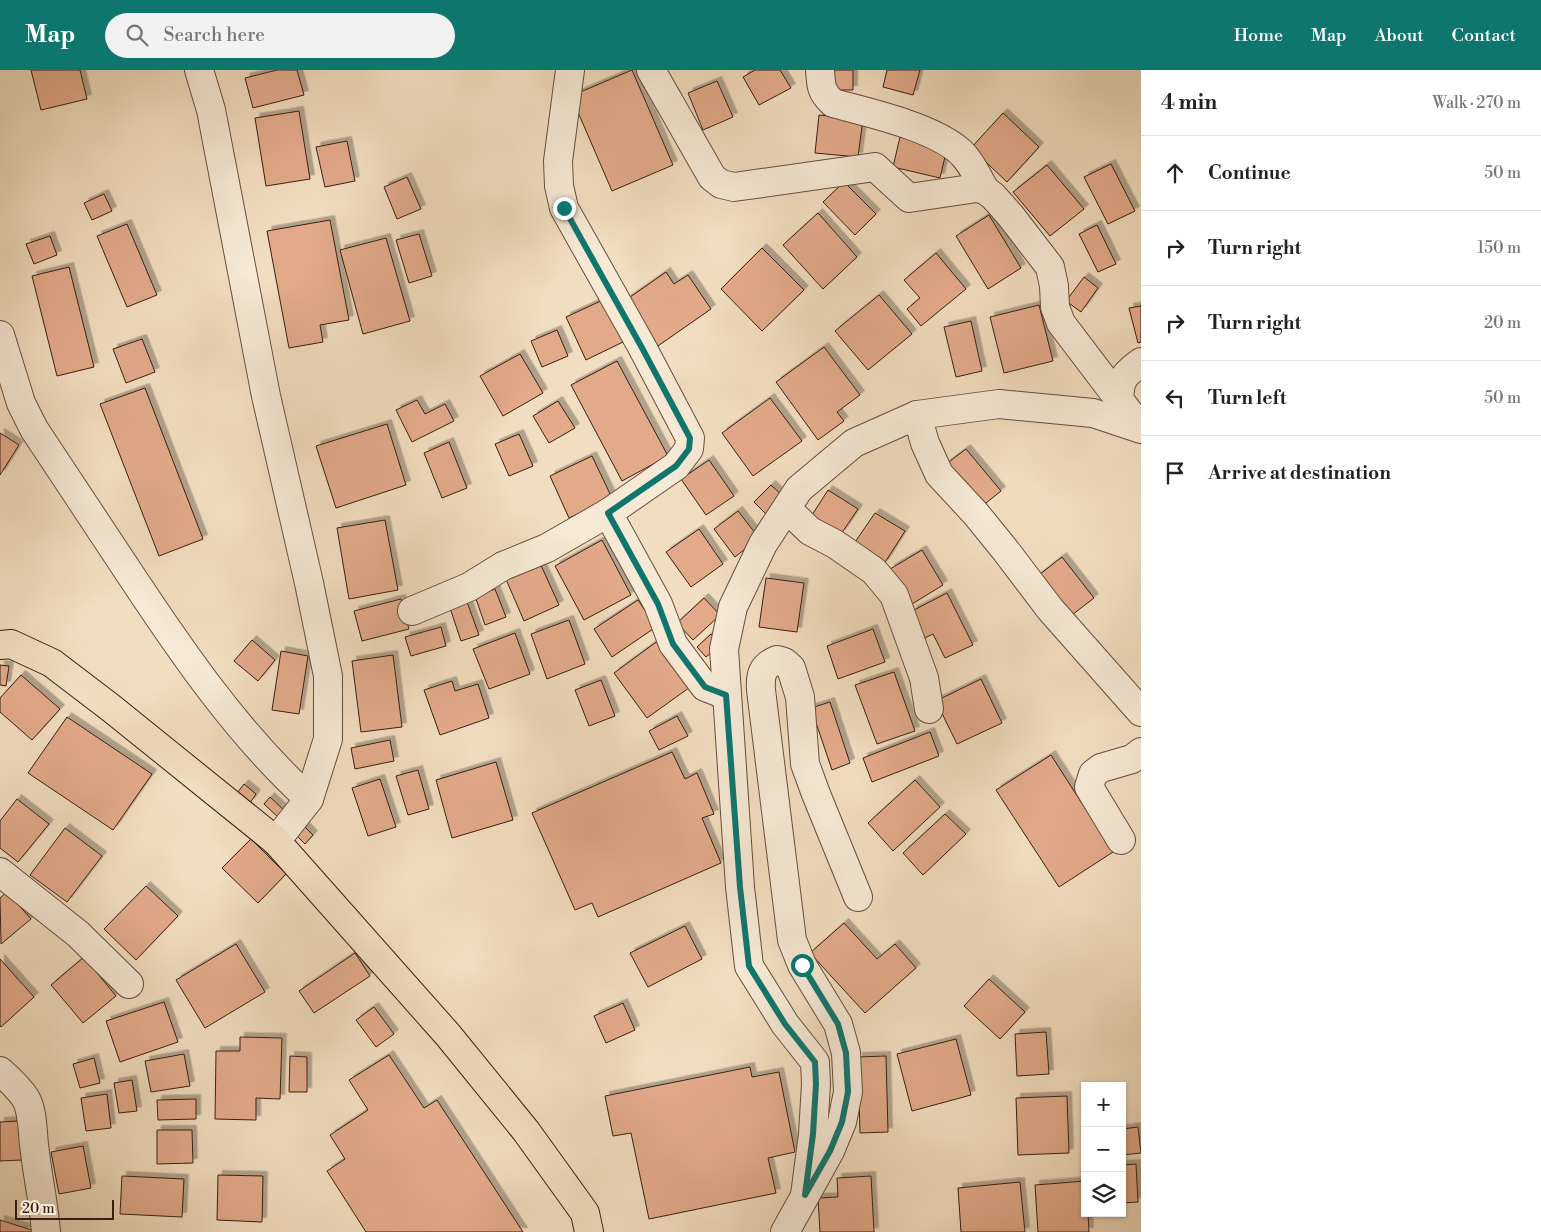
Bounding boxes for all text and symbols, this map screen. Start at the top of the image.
search box [105,13,455,58]
text: Map [25,20,75,50]
icon: search [123,21,151,49]
text: Search here [163,23,265,47]
text: Home [1234,24,1283,47]
text: Map [1311,24,1347,47]
text: About [1375,24,1424,47]
text: Contact [1452,24,1516,47]
text: 4 min [1161,90,1217,116]
text: Walk · 270 m [1432,93,1521,113]
icon: ahead [1161,159,1189,187]
text: Continue [1208,161,1291,185]
text: 50 m [1484,163,1521,183]
route end [553,197,576,220]
icon: right [1161,234,1189,262]
text: Turn right [1208,236,1301,260]
text: 150 m [1477,238,1521,258]
icon: right [1161,309,1189,337]
text: Turn right [1208,311,1301,335]
text: 20 m [1484,313,1521,333]
icon: left [1161,384,1189,412]
text: Turn left [1208,386,1287,410]
text: 50 m [1484,388,1521,408]
icon: arrive [1161,459,1189,487]
text: Arrive at destination [1208,461,1391,485]
route start [791,954,814,977]
map controls [1081,1082,1126,1217]
button: + [1081,1082,1126,1127]
button: − [1081,1127,1126,1172]
button: layers [1081,1172,1126,1217]
scale bar [15,1197,114,1220]
text: 20 m [22,1200,54,1218]

